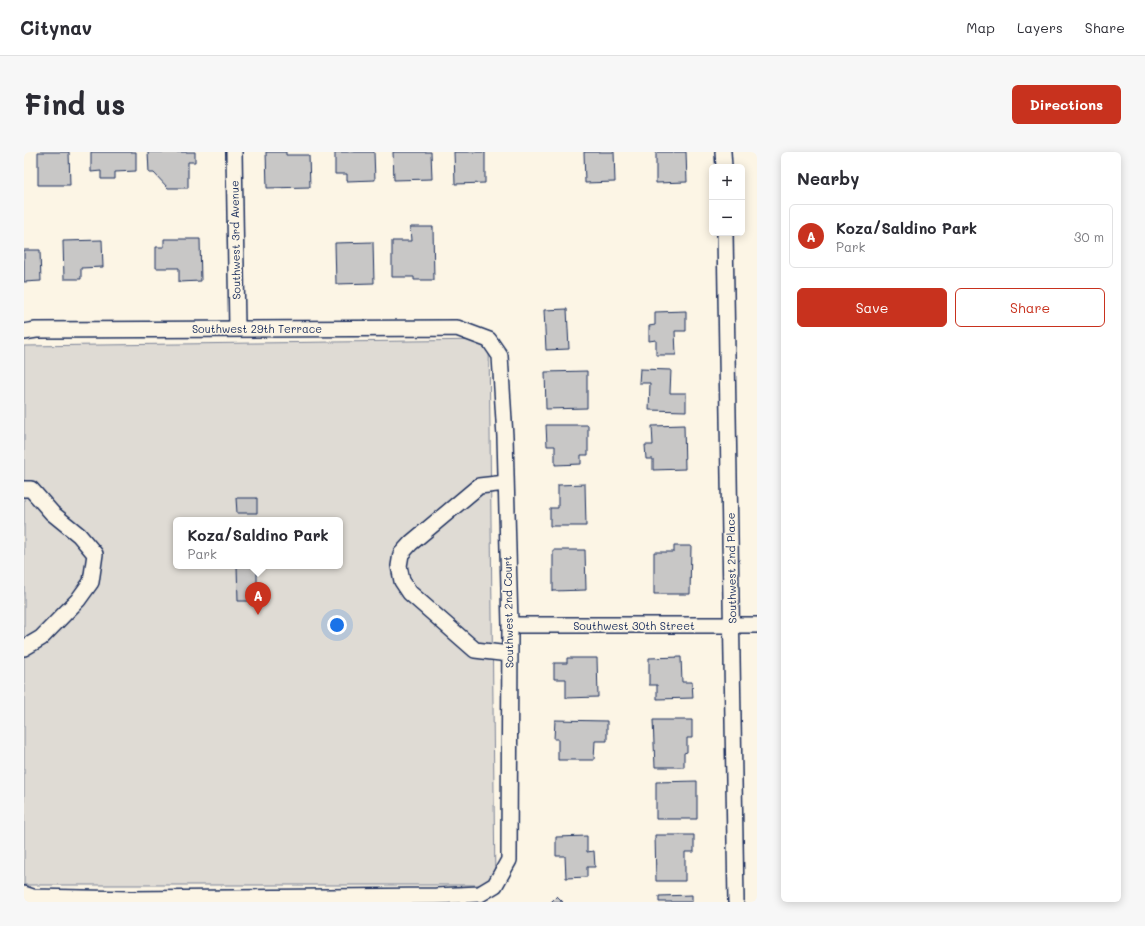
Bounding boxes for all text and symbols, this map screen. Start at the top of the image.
text: Citynav [20,15,92,40]
text: Map [966,18,995,37]
text: Layers [1017,18,1063,37]
text: Share [1085,18,1125,37]
button: Directions [1012,85,1121,124]
text: Find us [24,86,125,122]
map controls [709,164,745,236]
button: + [709,164,745,200]
text: Nearby [797,167,859,189]
street label: Southwest 3rd Avenue [226,180,244,300]
button: − [709,200,745,236]
text: Koza/Saldino Park [836,218,977,238]
text: A [806,228,816,245]
text: 30 m [1074,228,1104,245]
text: Park [836,238,865,255]
button: Save [797,288,947,327]
button: Share [955,288,1105,327]
street label: Southwest 29th Terrace [192,321,322,336]
street label: Southwest 2nd Place [723,512,739,624]
popup [173,517,343,569]
text: Koza/Saldino Park [187,525,329,545]
text: Park [187,545,217,562]
street label: Southwest 2nd Court [500,556,516,668]
pin: A [245,582,271,615]
your location [327,615,347,635]
street label: Southwest 30th Street [573,618,695,633]

